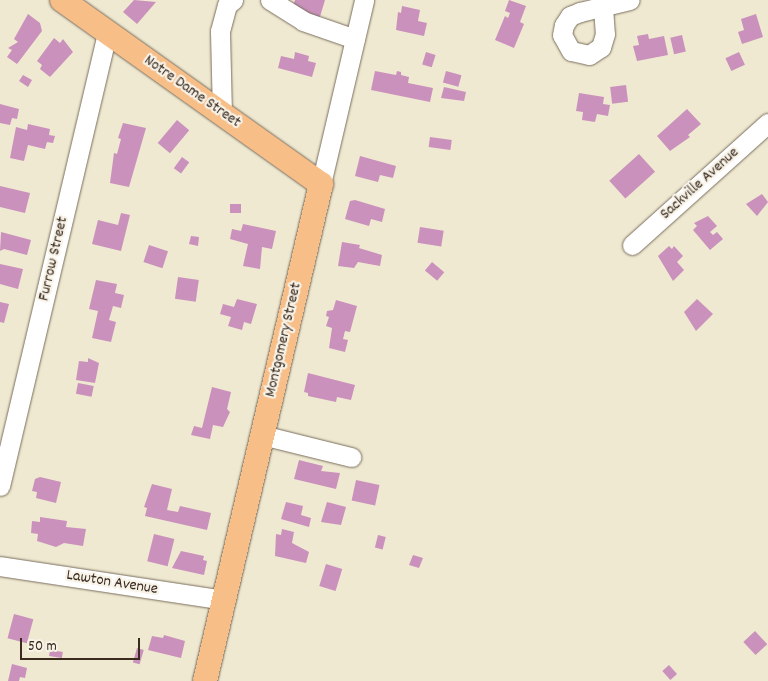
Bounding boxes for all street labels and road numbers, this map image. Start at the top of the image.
street label: Notre Dame Street [140,51,244,133]
street label: Sackville Avenue [657,144,743,224]
street label: Furrow Street [35,215,73,303]
street label: Montgomery Street [261,281,307,399]
street label: Lawton Avenue [65,566,159,600]

